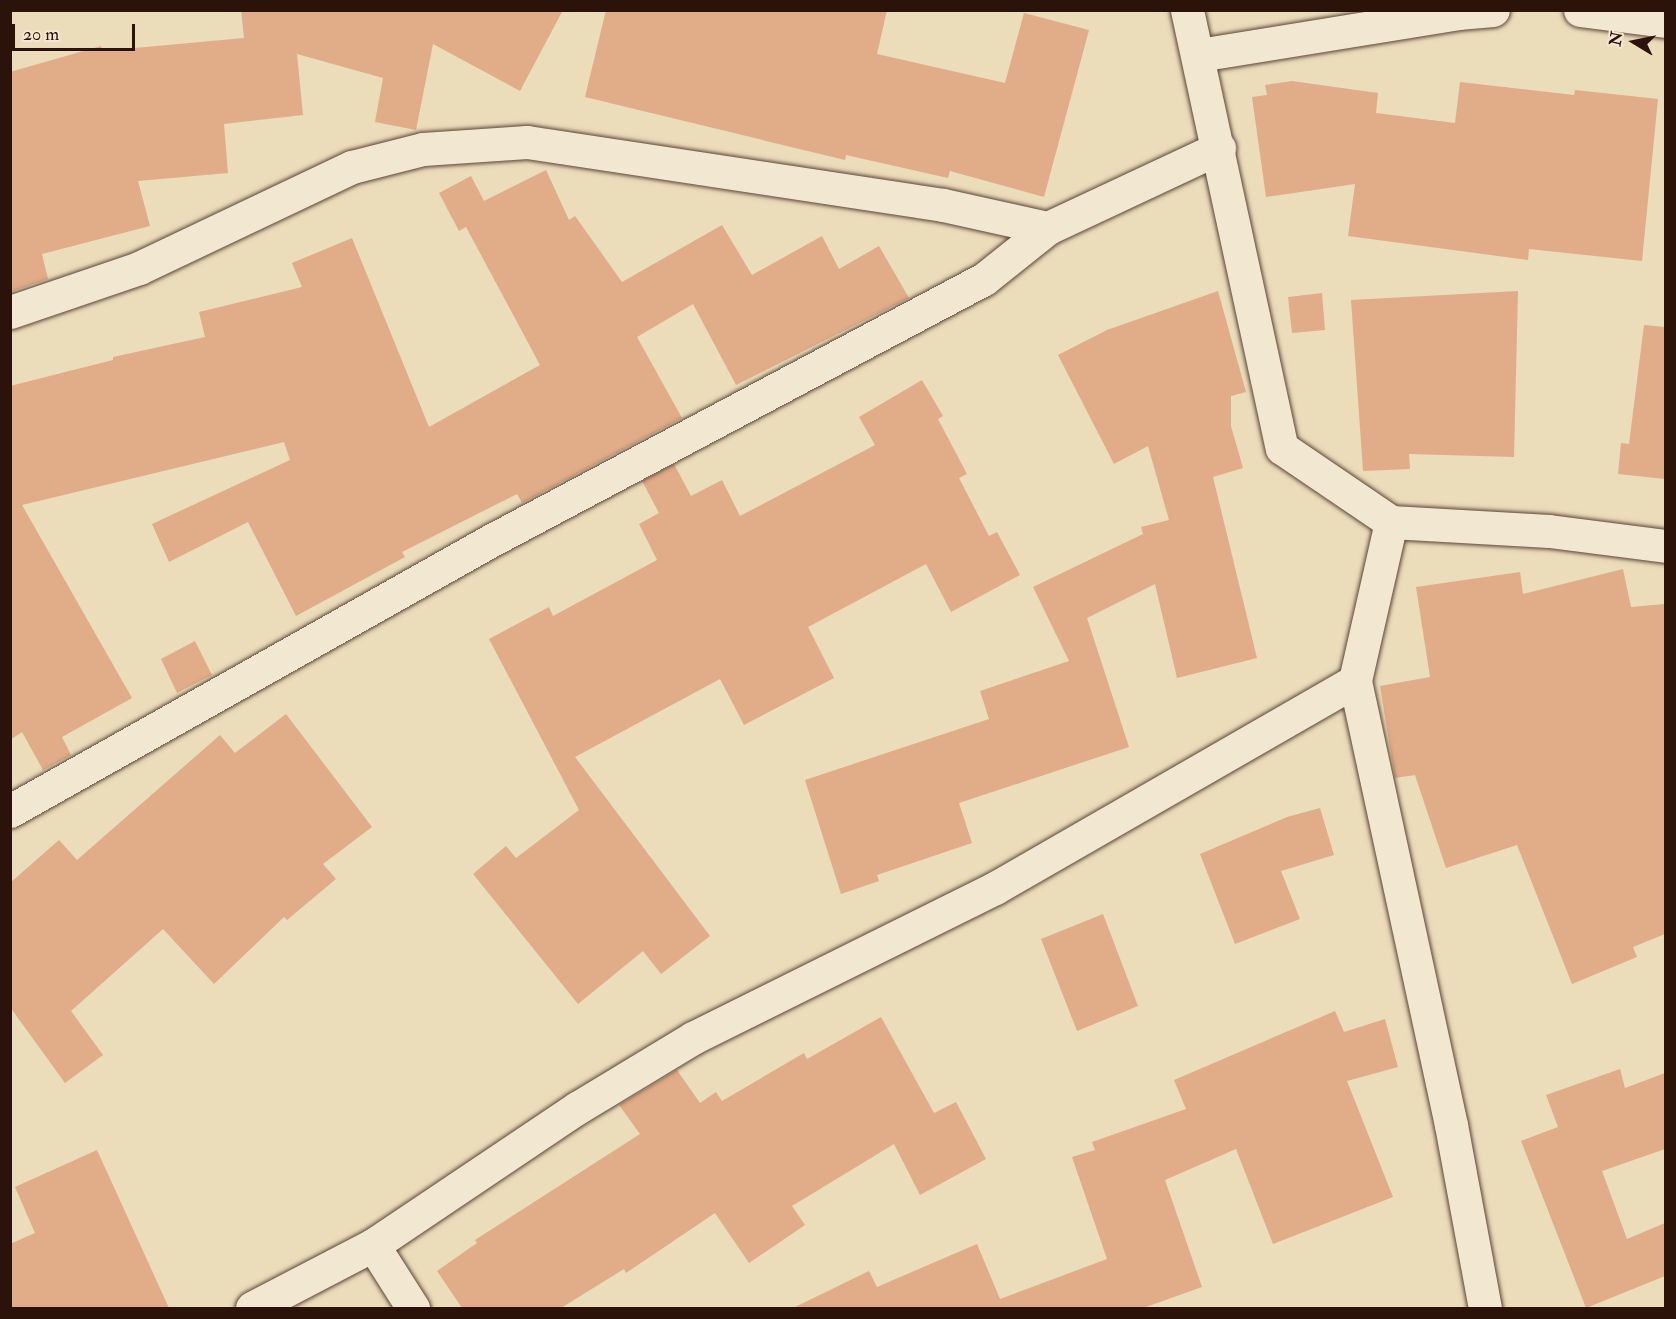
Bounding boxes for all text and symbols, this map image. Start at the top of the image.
scale bar [15,12,138,50]
north arrow [1604,12,1664,72]
text: 20 m [23,23,59,46]
text: N [1605,30,1627,48]

